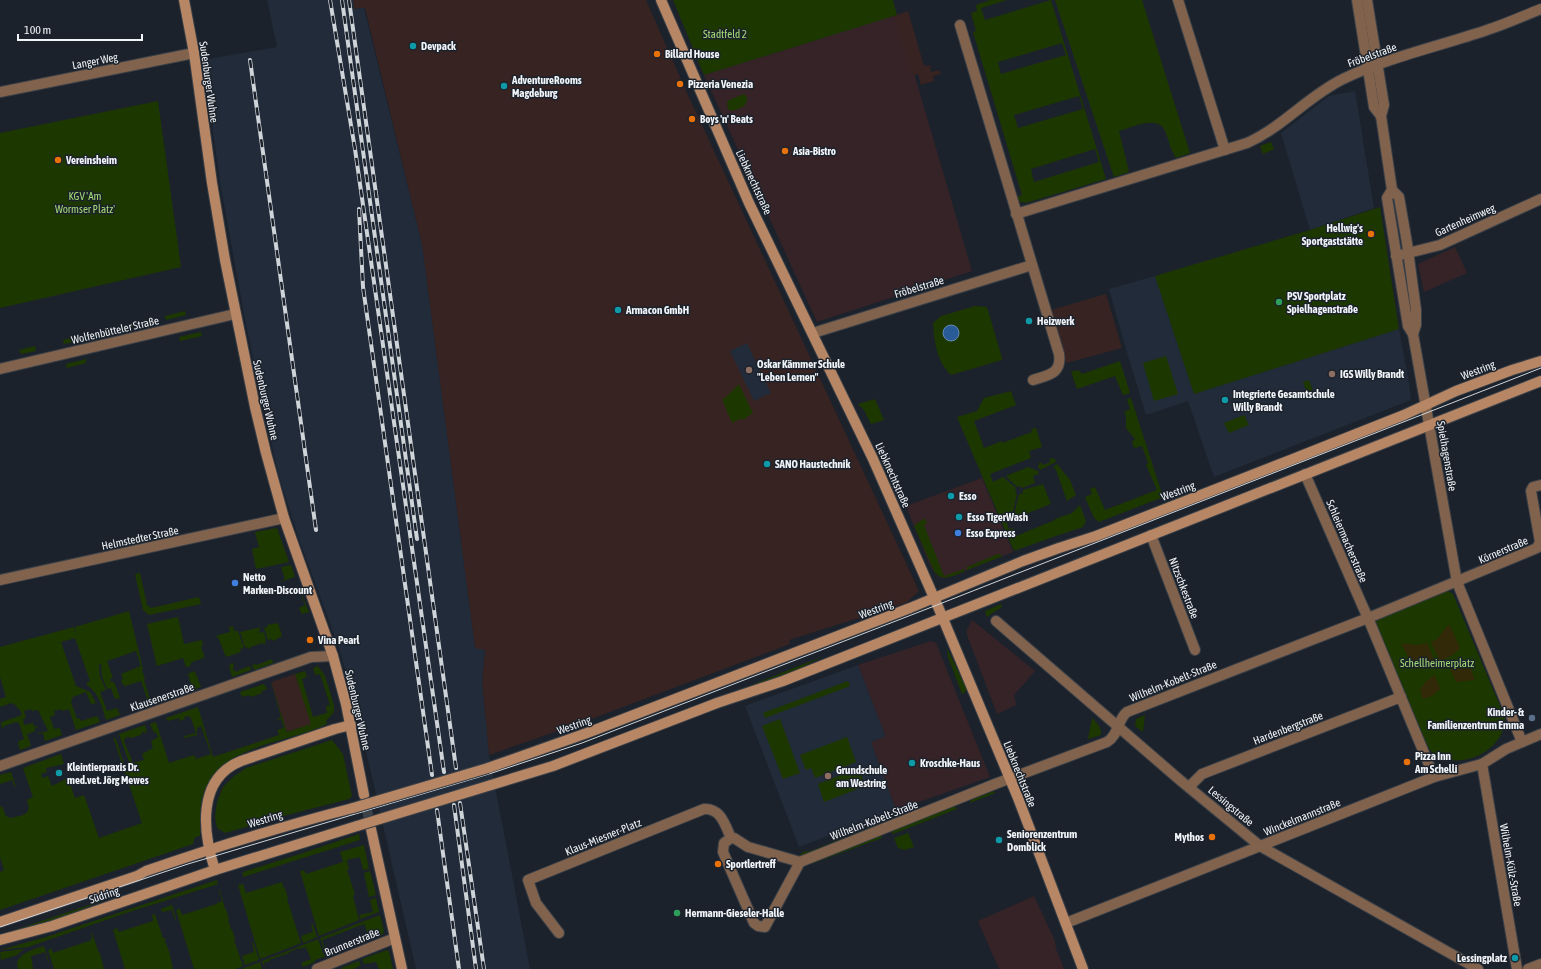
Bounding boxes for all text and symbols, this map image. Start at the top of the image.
scale bar [18,16,142,42]
text: 100 m [24,23,51,37]
park label: Stadtfeld 2 [703,28,747,40]
place label: Devpack [421,40,456,52]
street label: Sudenburger Wuhne [197,41,221,123]
marker: Devpack [408,41,418,51]
street label: Fröbelstraße [1346,41,1398,69]
place label: Billard House [665,48,719,60]
marker: Billard House [652,49,662,59]
street label: Langer Weg [71,51,119,71]
place label: AdventureRooms Magdeburg [511,74,582,99]
place label: Pizzeria Venezia [688,78,753,90]
marker: Pizzeria Venezia [675,79,685,89]
marker: AdventureRooms Magdeburg [499,81,509,91]
place label: Boys 'n' Beats [700,113,753,125]
marker: Boys 'n' Beats [687,114,697,124]
place label: Asia-Bistro [792,145,836,157]
marker: Asia-Bistro [780,146,790,156]
street label: Liebknechtstraße [734,148,774,216]
place label: Vereinsheim [65,154,117,166]
marker: Vereinsheim [53,155,63,165]
park label: KGV 'Am Wormser Platz' [55,190,115,215]
street label: Gartenheimweg [1433,201,1497,239]
place label: Hellwig's Sportgaststätte [1302,222,1363,247]
marker: Hellwig's Sportgaststätte [1366,229,1376,239]
street label: Fröbelstraße [893,274,945,300]
place label: PSV Sportplatz Spielhagenstraße [1287,290,1358,315]
marker: PSV Sportplatz Spielhagenstraße [1274,297,1284,307]
place label: Armacon GmbH [625,304,689,316]
marker: Armacon GmbH [613,305,623,315]
street label: Wolfenbütteler Straße [70,314,160,346]
place label: Heizwerk [1037,315,1075,327]
marker: Heizwerk [1024,316,1034,326]
place label: Oskar Kämmer Schule "Leben Lernen" [757,358,845,383]
street label: Westring [1459,358,1497,382]
street label: Sudenburger Wuhne [251,359,281,441]
marker: Oskar Kämmer Schule "Leben Lernen" [744,365,754,375]
place label: IGS Willy Brandt [1340,368,1405,380]
marker: IGS Willy Brandt [1327,369,1337,379]
place label: Integrierte Gesamtschule Willy Brandt [1232,388,1335,413]
marker: Integrierte Gesamtschule Willy Brandt [1220,395,1230,405]
street label: Spielhagenstraße [1435,420,1459,492]
street label: Liebknechtstraße [873,441,913,509]
place label: SANO Haustechnik [775,458,850,470]
marker: SANO Haustechnik [762,459,772,469]
street label: Westring [1159,479,1197,503]
place label: Esso [959,490,977,502]
marker: Esso [946,491,956,501]
street label: Schleiermacherstraße [1324,498,1370,584]
place label: Esso TigerWash [967,511,1028,523]
marker: Esso TigerWash [954,512,964,522]
street label: Helmstedter Straße [100,524,180,552]
place label: Esso Express [966,527,1016,539]
marker: Esso Express [953,528,963,538]
street label: Körnerstraße [1476,534,1530,566]
street label: Nitzschkestraße [1167,556,1201,620]
place label: Netto Marken-Discount [243,571,313,596]
marker: Netto Marken-Discount [230,578,240,588]
street label: Westring [857,597,895,621]
place label: Vina Pearl [317,634,361,646]
marker: Vina Pearl [305,635,315,645]
park label: Schellheimerplatz [1400,657,1474,669]
street label: Wilhelm-Kobelt-Straße [1128,658,1218,704]
street label: Sudenburger Wuhne [343,669,373,751]
street label: Klausenerstraße [129,680,195,714]
place label: Kinder- & Familienzentrum Emma [1427,706,1524,731]
street label: Hardenbergstraße [1252,709,1324,747]
street label: Westring [555,713,593,737]
marker: Kinder- & Familienzentrum Emma [1527,713,1537,723]
street label: Liebknechtstraße [1001,739,1039,809]
place label: Pizza Inn Am Schelli [1414,750,1458,775]
place label: Kroschke-Haus [920,757,980,769]
marker: Pizza Inn Am Schelli [1402,757,1412,767]
marker: Kroschke-Haus [907,758,917,768]
place label: Kleintierpraxis Dr. med.vet. Jörg Mewes [67,761,149,786]
place label: Grundschule am Westring [836,764,887,789]
marker: Kleintierpraxis Dr. med.vet. Jörg Mewes [54,768,64,778]
marker: Grundschule am Westring [823,771,833,781]
street label: Lessingstraße [1206,784,1256,828]
street label: Winckelmannstraße [1262,796,1342,838]
street label: Wilhelm-Kobelt-Straße [829,798,919,842]
street label: Westring [246,808,284,830]
street label: Klaus-Miesner-Platz [563,816,643,858]
street label: Wilhelm-Külz-Straße [1498,823,1524,907]
place label: Seniorenzentrum Domblick [1007,828,1077,853]
place label: Mythos [1175,831,1204,843]
marker: Mythos [1207,832,1217,842]
marker: Seniorenzentrum Domblick [994,835,1004,845]
place label: Sportlertreff [726,858,777,870]
marker: Sportlertreff [713,859,723,869]
street label: Südring [87,884,121,906]
place label: Hermann-Gieseler-Halle [685,907,784,919]
marker: Hermann-Gieseler-Halle [672,908,682,918]
street label: Brunnerstraße [323,926,381,958]
place label: Lessingplatz [1457,952,1507,964]
marker: Lessingplatz [1510,953,1520,963]

